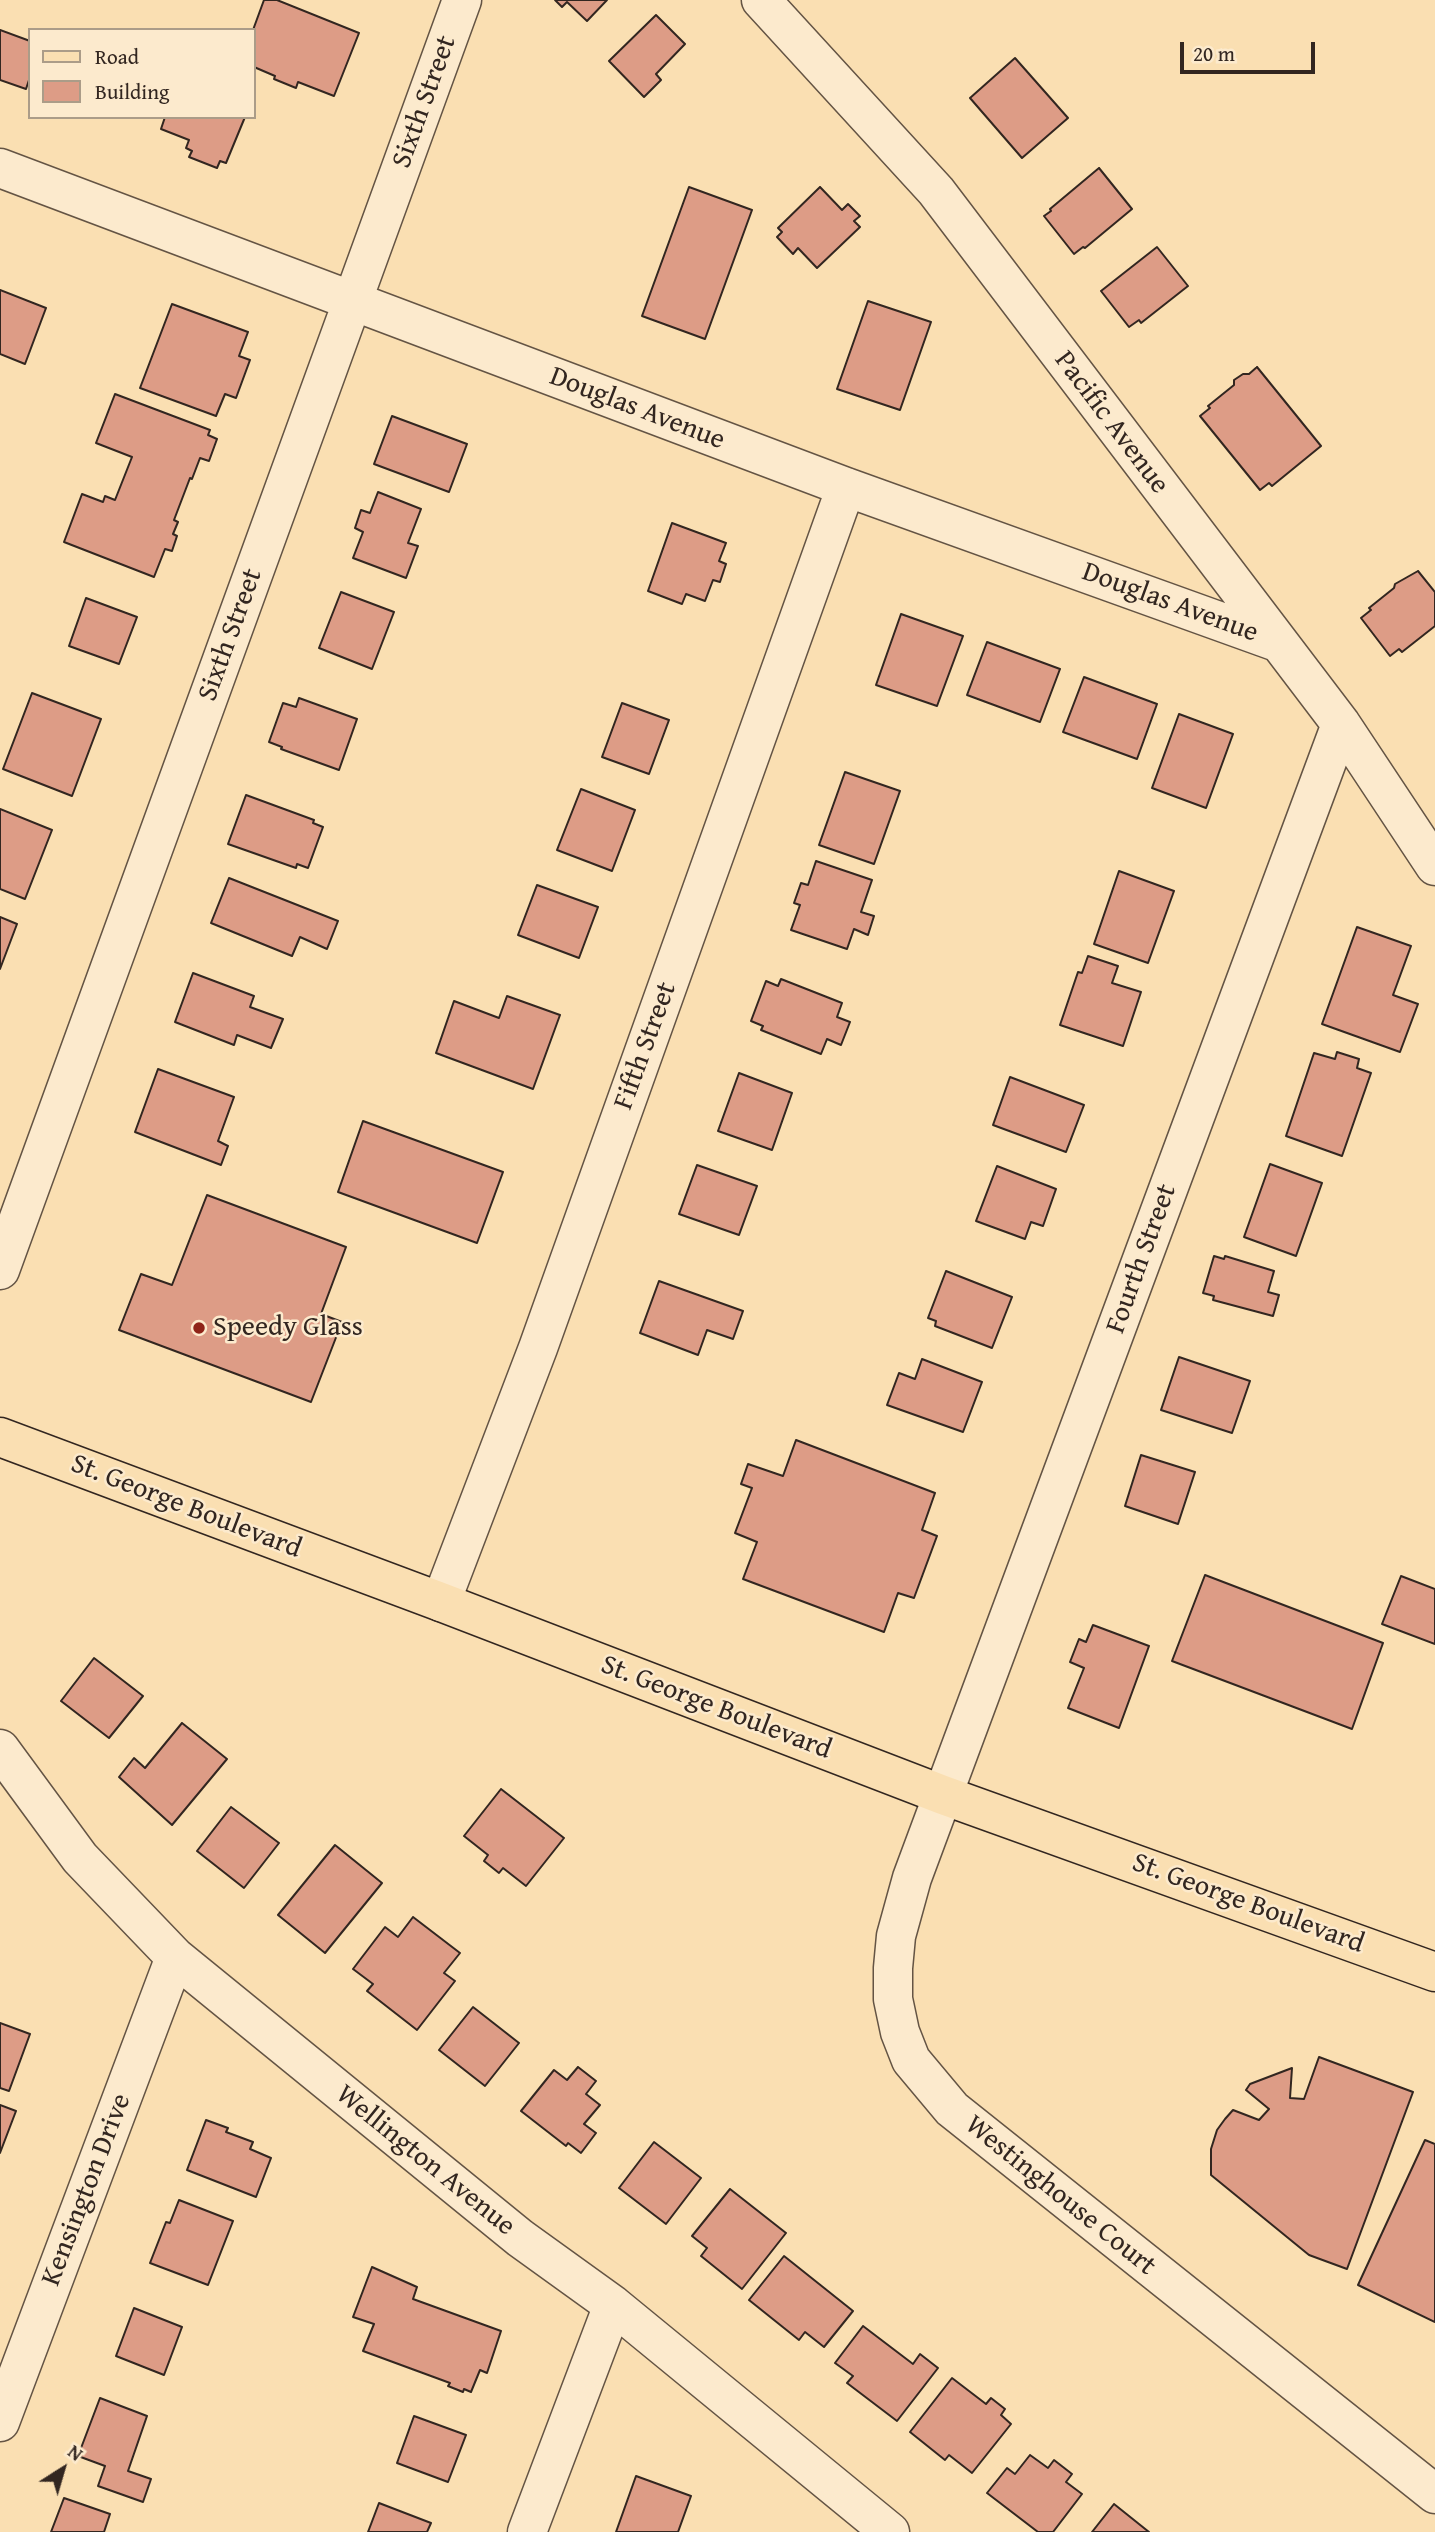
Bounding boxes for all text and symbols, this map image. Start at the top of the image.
legend [28,28,256,119]
scale bar [1183,28,1318,72]
street label: Sixth Street [386,31,464,173]
text: 20 m [1193,38,1235,69]
text: Road [95,41,139,72]
text: Building [95,76,169,107]
street label: Pacific Avenue [1046,345,1176,501]
street label: Douglas Avenue [545,360,729,458]
street label: Douglas Avenue [1077,556,1263,650]
street label: Sixth Street [192,564,270,706]
street label: Fifth Street [607,978,685,1114]
street label: Fourth Street [1100,1180,1184,1338]
place label: Speedy Glass [213,1311,363,1345]
marker: Speedy Glass [191,1320,207,1336]
street label: St. George Boulevard [66,1448,306,1566]
street label: St. George Boulevard [596,1649,836,1767]
street label: St. George Boulevard [1127,1846,1369,1962]
street label: Wellington Avenue [328,2078,522,2244]
street label: Kensington Drive [35,2089,139,2291]
street label: Westinghouse Court [958,2109,1162,2283]
north arrow [28,2434,98,2504]
text: N [62,2437,89,2467]

